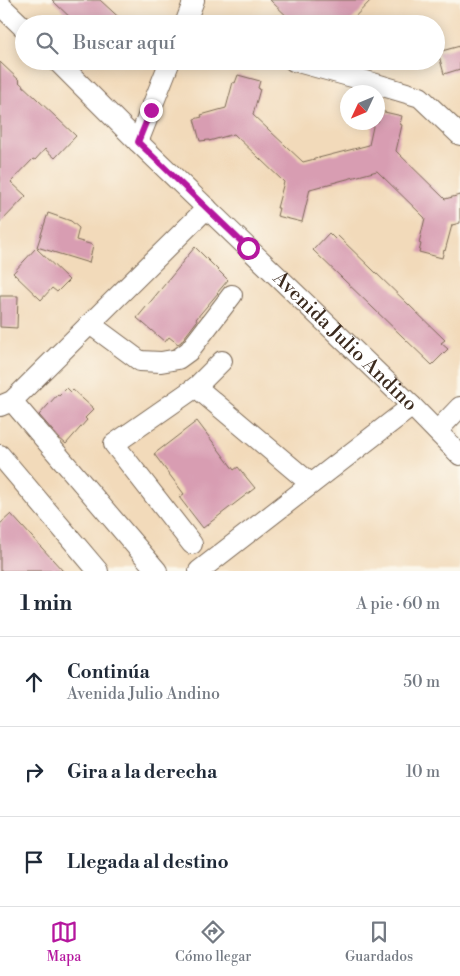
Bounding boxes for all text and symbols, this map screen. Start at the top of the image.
search box [15,15,445,70]
icon: search [33,29,61,57]
text: Buscar aquí [73,31,175,55]
north arrow [340,85,385,130]
route end [140,99,163,122]
route start [237,237,260,260]
street label: Avenida Julio Andino [267,265,423,417]
text: 1 min [20,591,72,617]
text: A pie · 60 m [356,594,440,614]
text: Continúa [67,660,150,684]
icon: ahead [20,668,48,696]
text: 50 m [403,672,440,692]
text: Avenida Julio Andino [67,684,220,704]
icon: right [20,758,48,786]
text: Gira a la derecha [67,760,217,784]
text: 10 m [406,762,440,782]
icon: arrive [20,848,48,876]
text: Llegada al destino [67,850,229,874]
tab: Mapa [47,918,81,966]
tab: Cómo llegar [175,918,251,966]
tab: Guardados [345,918,413,966]

